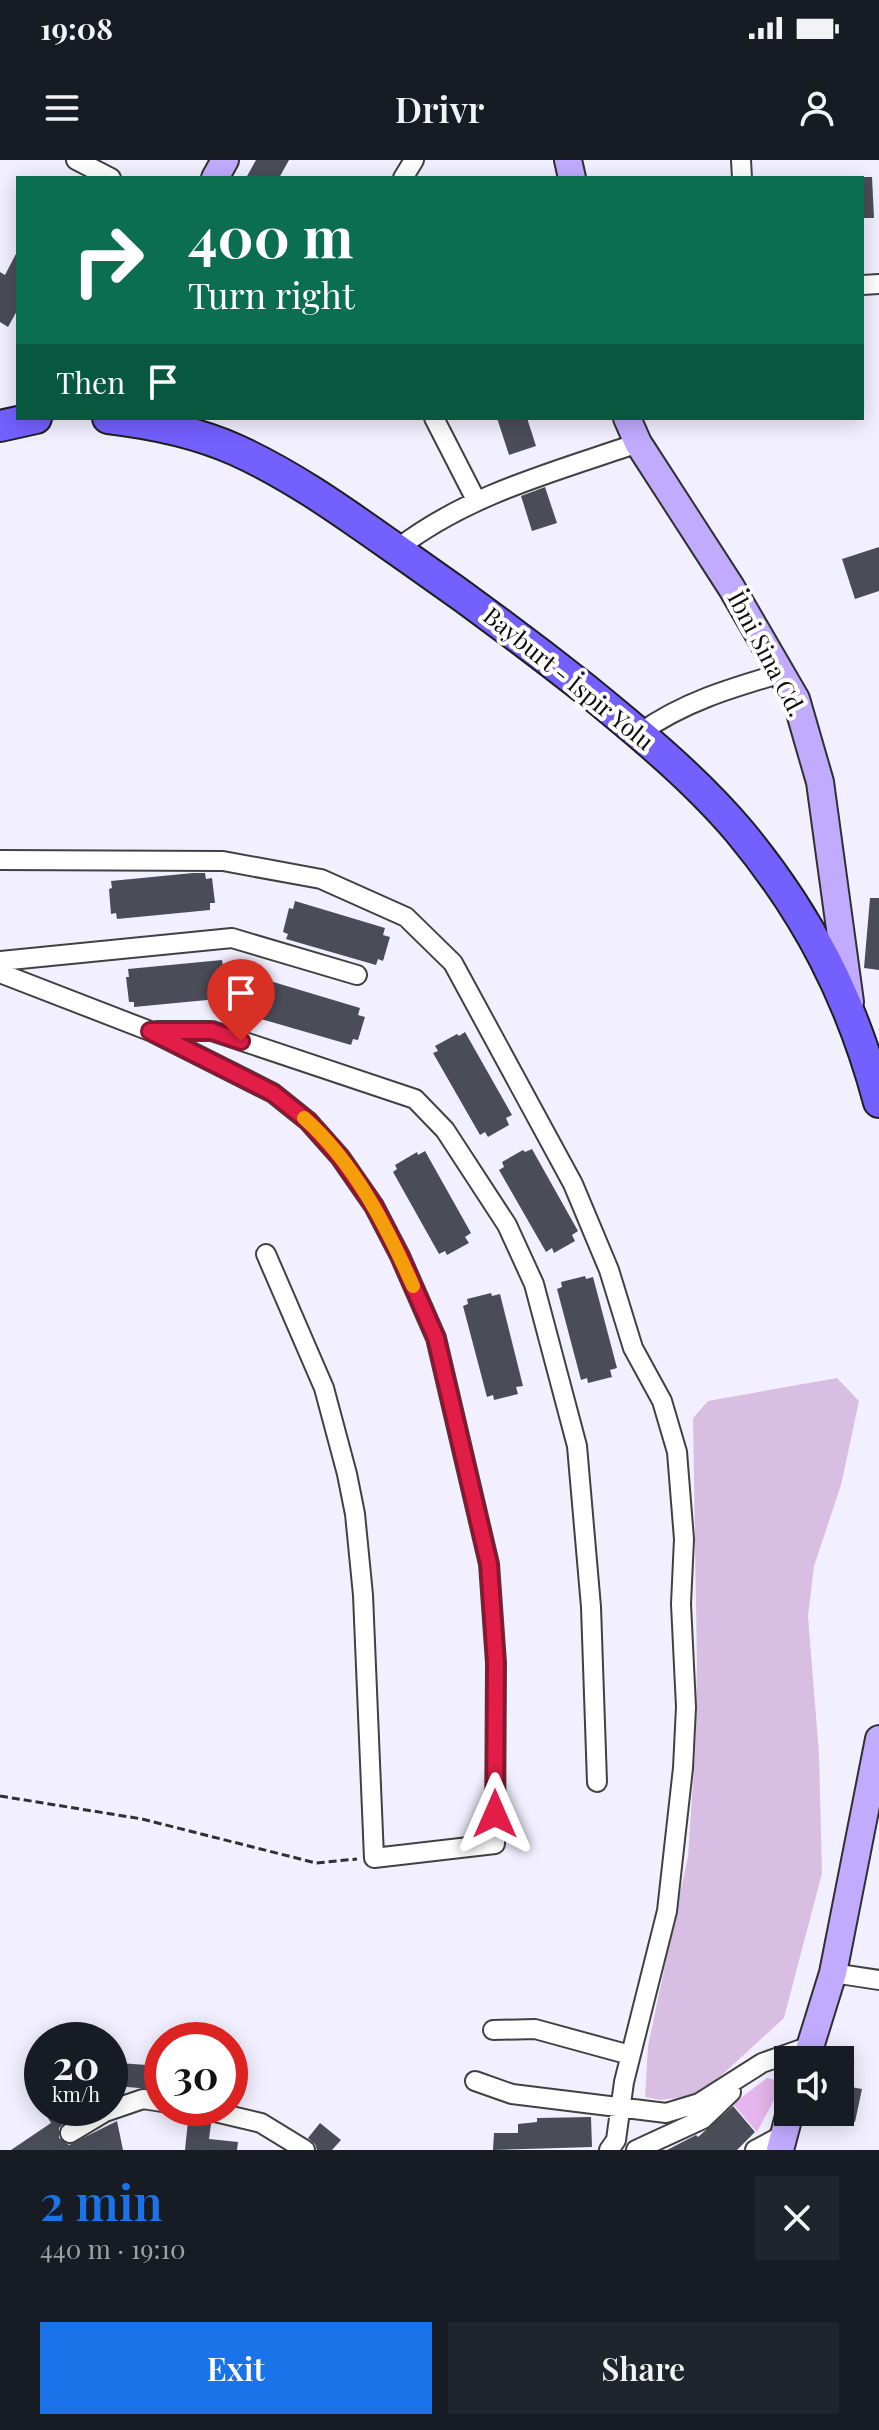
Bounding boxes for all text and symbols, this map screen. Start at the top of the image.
text: 19:08 [40,8,113,48]
text: Drivr [395,84,484,132]
icon: menu [40,86,84,130]
icon: person [795,86,839,130]
text: 400 m [188,198,354,273]
icon: right [56,208,160,312]
text: Turn right [188,270,355,318]
icon: arrive [141,360,185,404]
text: Then [56,362,125,402]
street label: İbni Sina Cd. [721,585,814,721]
street label: Bayburt - İspir Yolu [477,599,661,756]
pin [207,959,275,1041]
icon: arrive [219,971,263,1015]
position arrow [453,1772,537,1856]
speed limit sign: 30 [144,2022,248,2126]
text: 20 [53,2037,99,2090]
map controls [774,2046,854,2126]
button: sound [774,2046,854,2126]
text: km/h [52,2080,100,2107]
text: 2 min [40,2169,163,2233]
button: close [755,2176,839,2260]
text: 440 m · 19:10 [40,2231,186,2266]
button: Exit [40,2322,432,2414]
button: Share [448,2322,839,2414]

